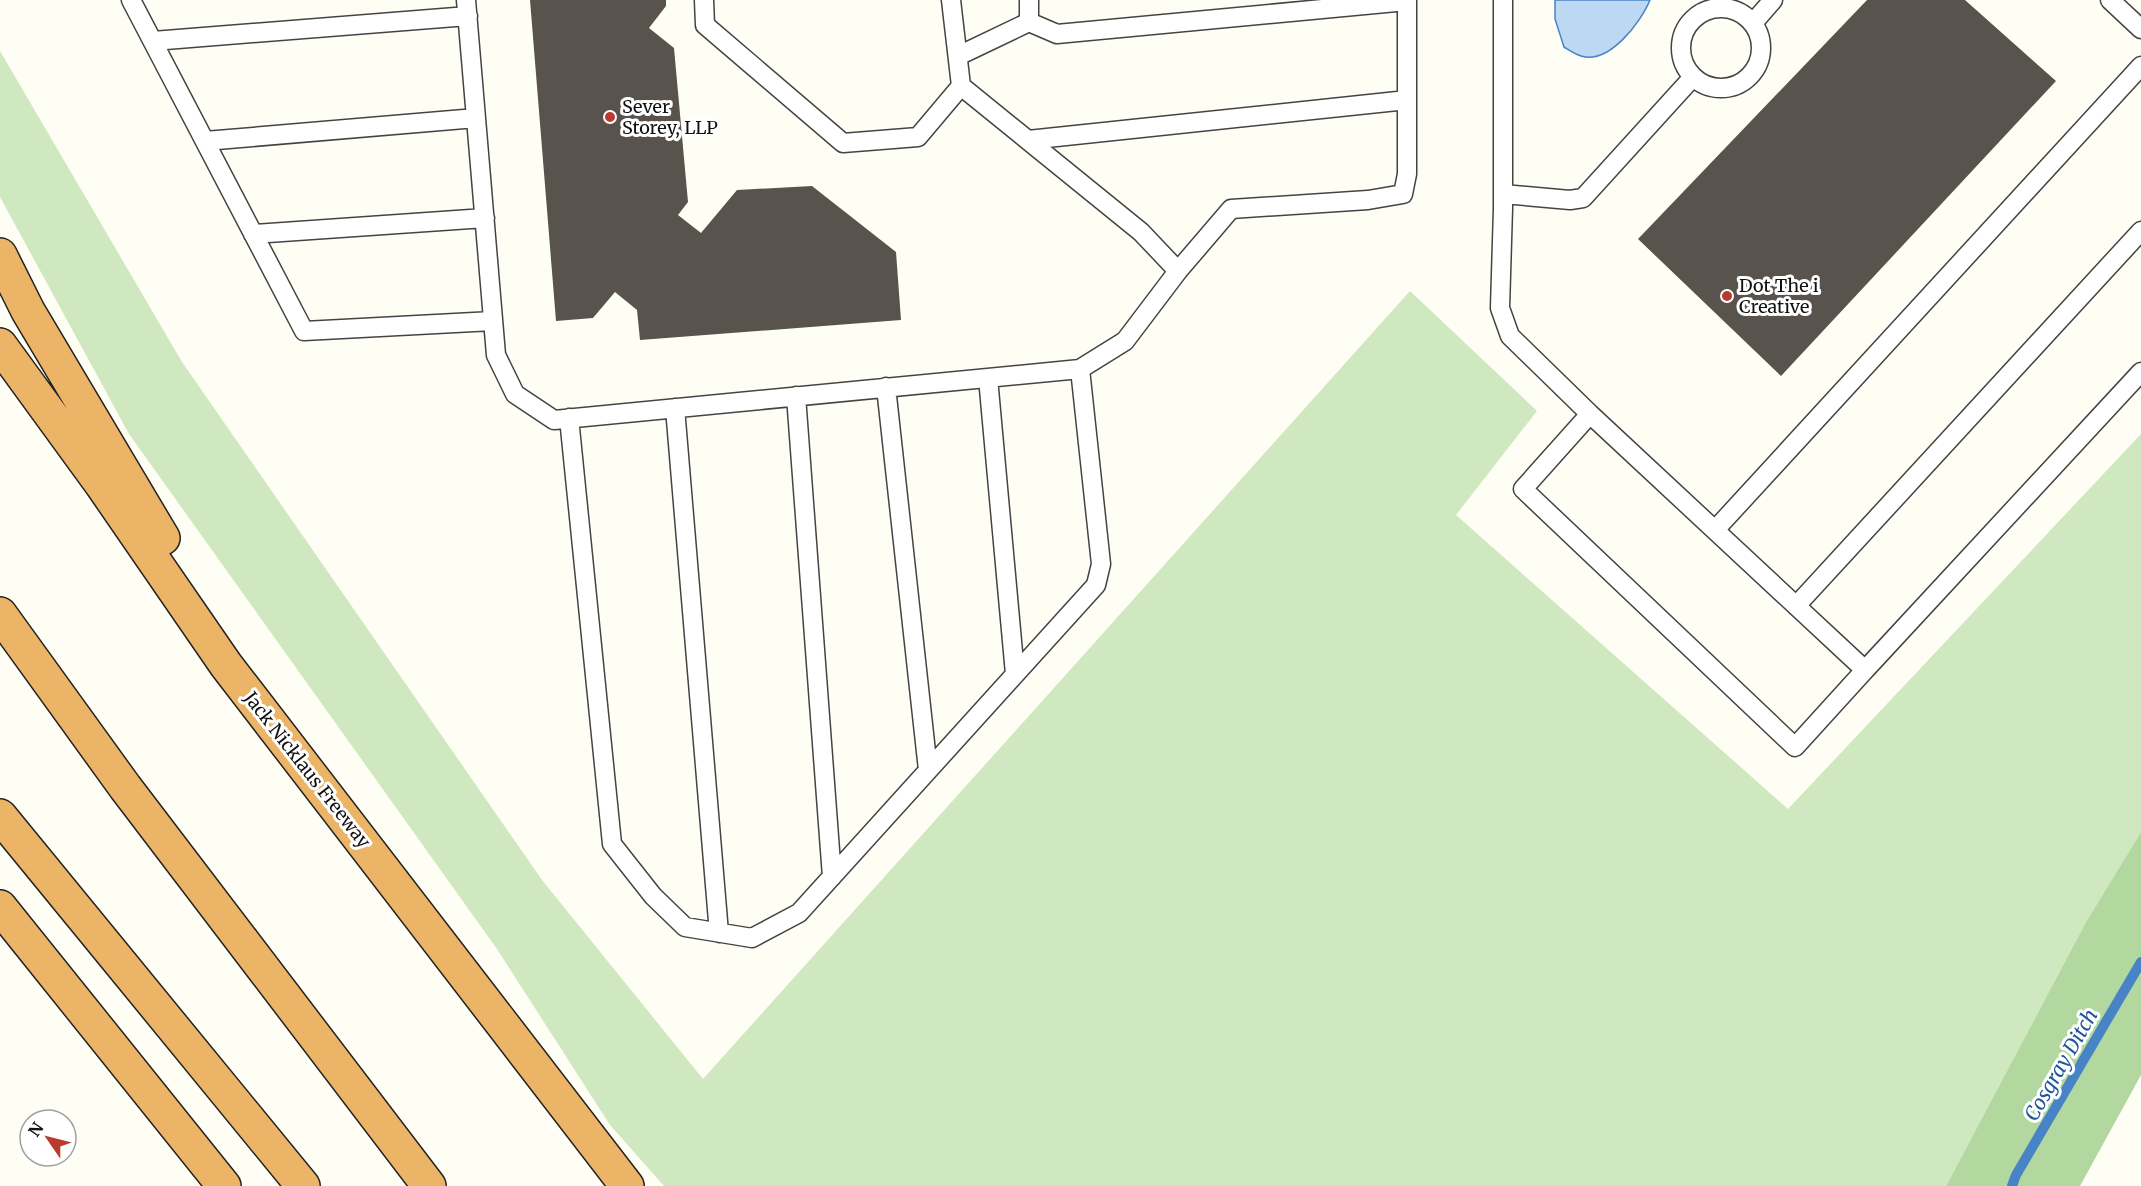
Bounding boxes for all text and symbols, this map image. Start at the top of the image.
place label: Sever Storey, LLP [622,95,718,139]
marker: Sever Storey, LLP [603,110,617,124]
place label: Dot The i Creative [1739,274,1819,318]
marker: Dot The i Creative [1720,289,1734,303]
street label: Jack Nicklaus Freeway [239,686,376,853]
water label: Cosgray Ditch [2018,1004,2103,1125]
north arrow [18,1108,78,1168]
text: N [24,1118,48,1140]

